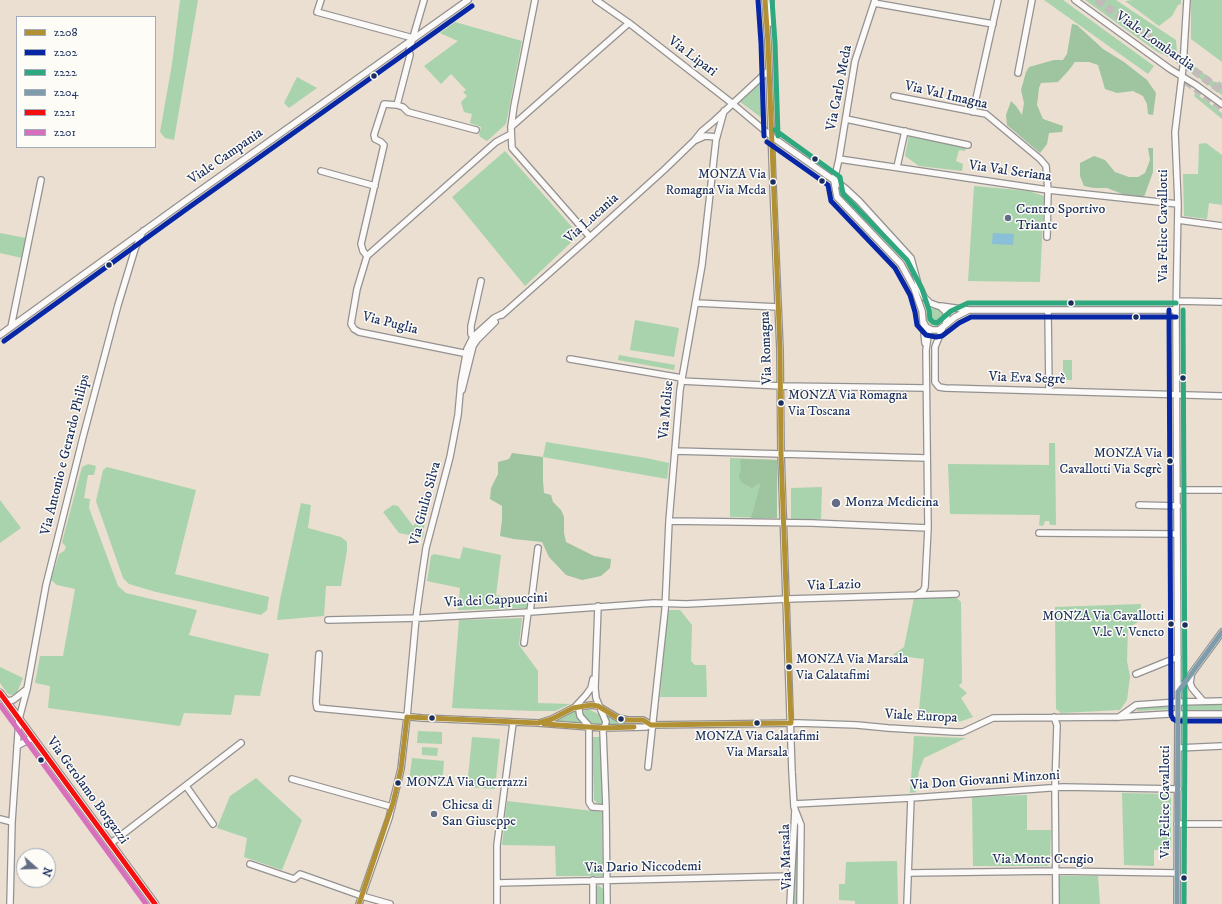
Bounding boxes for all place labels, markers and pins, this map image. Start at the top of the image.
unlabelled marker [369,71,379,81]
unlabelled marker [810,154,820,164]
place label: MONZA Via Romagna Via Meda [665,167,766,198]
unlabelled marker [817,176,827,186]
marker: MONZA Via Romagna Via Meda [768,177,778,187]
place label: Centro Sportivo Triante [1016,202,1105,234]
marker: Centro Sportivo Triante [1003,213,1013,223]
unlabelled marker [104,260,114,270]
unlabelled marker [1066,298,1076,308]
unlabelled marker [1131,312,1141,322]
unlabelled marker [1178,373,1188,383]
place label: MONZA Via Romagna Via Toscana [788,388,908,419]
marker: MONZA Via Romagna Via Toscana [776,398,786,408]
place label: MONZA Via Cavallotti Via Segrè [1060,446,1162,477]
marker: MONZA Via Cavallotti Via Segrè [1165,456,1175,466]
place label: Monza Medicina [845,495,939,511]
marker: Monza Medicina [830,497,842,509]
place label: MONZA Via Cavallotti V.le V. Veneto [1042,609,1164,640]
marker: MONZA Via Cavallotti V.le V. Veneto [1166,619,1176,629]
unlabelled marker [1180,620,1190,630]
place label: MONZA Via Marsala Via Calatafimi [796,652,908,683]
marker: MONZA Via Marsala Via Calatafimi [784,662,794,672]
unlabelled marker [427,713,437,723]
unlabelled marker [616,714,626,724]
marker: MONZA Via Calatafimi Via Marsala [752,718,762,728]
place label: MONZA Via Calatafimi Via Marsala [695,729,819,760]
unlabelled marker [36,755,46,765]
place label: MONZA Via Guerrazzi [406,775,527,791]
marker: MONZA Via Guerrazzi [393,778,403,788]
place label: Chiesa di San Giuseppe [442,798,516,830]
marker: Chiesa di San Giuseppe [429,809,439,819]
unlabelled marker [1179,873,1189,883]

